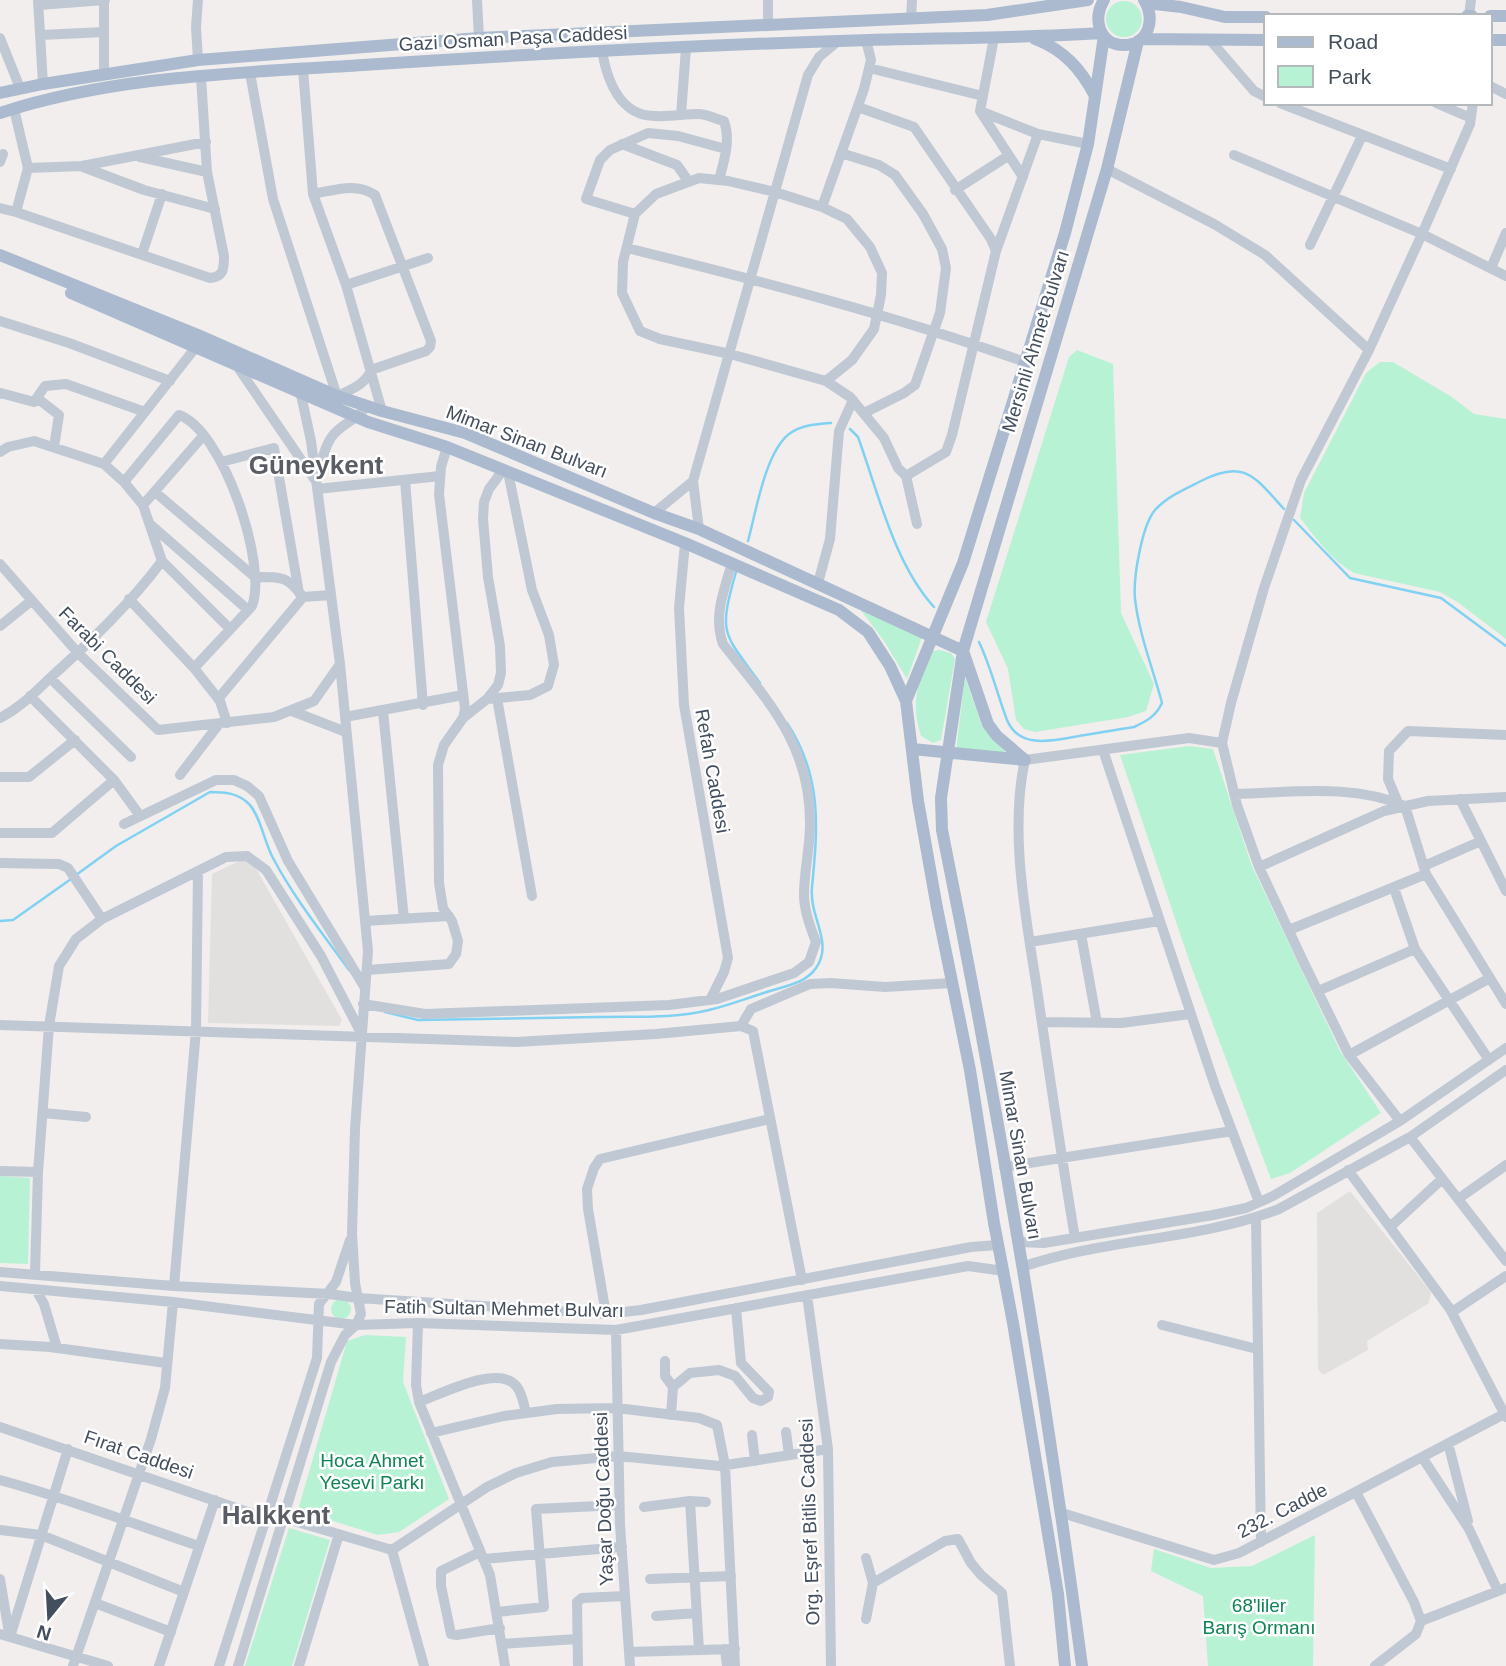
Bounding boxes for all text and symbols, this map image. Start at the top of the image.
legend [1264,14,1492,105]
street label: Gazi Osman Paşa Caddesi [398,22,628,55]
text: Road [1328,30,1378,53]
text: Park [1328,65,1372,88]
street label: Mersinli Ahmet Bulvarı [998,248,1073,435]
street label: Mimar Sinan Bulvarı [443,401,610,482]
district label: Güneykent [249,450,384,480]
street label: Farabi Caddesi [55,602,161,708]
street label: Refah Caddesi [691,707,734,835]
street label: Mimar Sinan Bulvarı [995,1069,1046,1241]
street label: Fatih Sultan Mehmet Bulvarı [384,1296,624,1321]
street label: Yaşar Doğu Caddesi [590,1412,617,1586]
street label: Org. Eşref Bitlis Caddesi [795,1418,824,1626]
street label: Fırat Caddesi [82,1426,196,1483]
park label: Hoca Ahmet Yesevi Parkı [320,1450,424,1493]
street label: 232. Cadde [1234,1479,1331,1542]
district label: Halkkent [222,1500,331,1530]
north arrow [14,1582,84,1652]
park label: 68'liler Barış Ormanı [1203,1595,1315,1638]
text: N [34,1621,54,1645]

